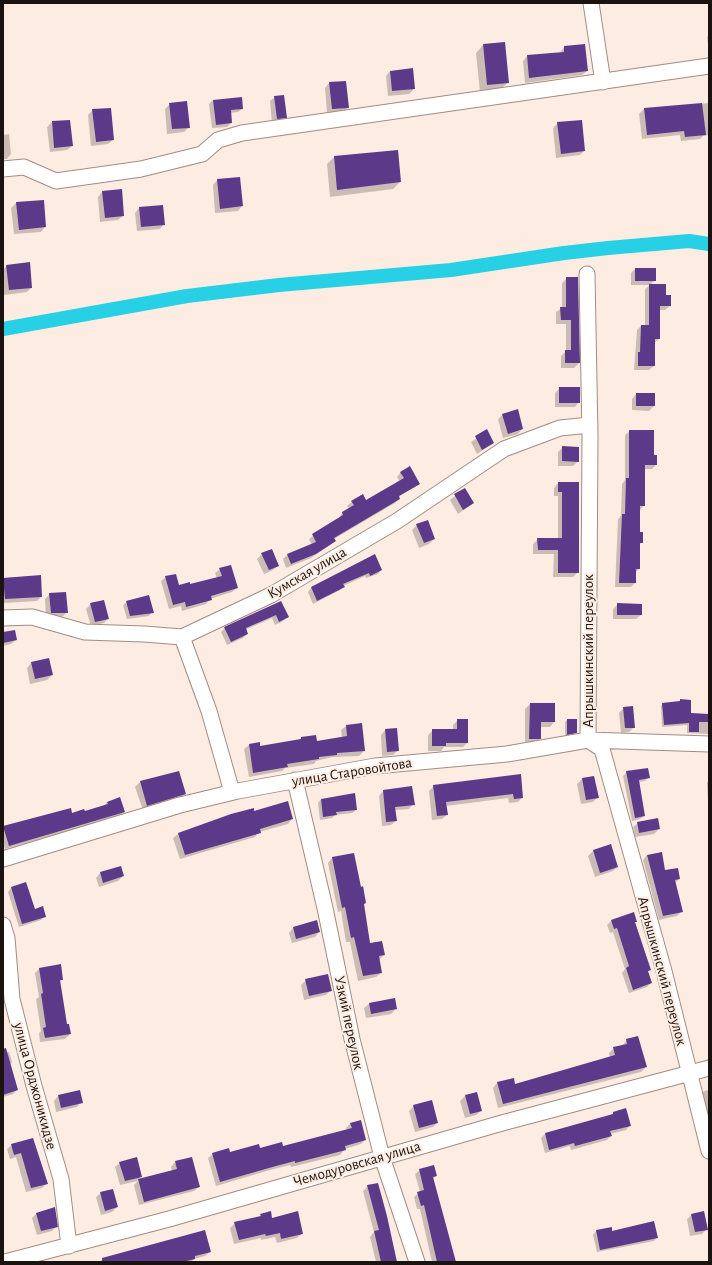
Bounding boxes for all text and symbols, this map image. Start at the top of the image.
street label: Кумская улица [264,543,350,603]
street label: Апрышкинский переулок [579,574,597,728]
street label: улица Старовойтова [291,754,413,790]
street label: Апрышкинский переулок [633,894,691,1048]
street label: Узкий переулок [330,975,368,1071]
street label: улица Орджоникидзе [9,1020,61,1152]
street label: Чемодуровская улица [291,1137,423,1191]

